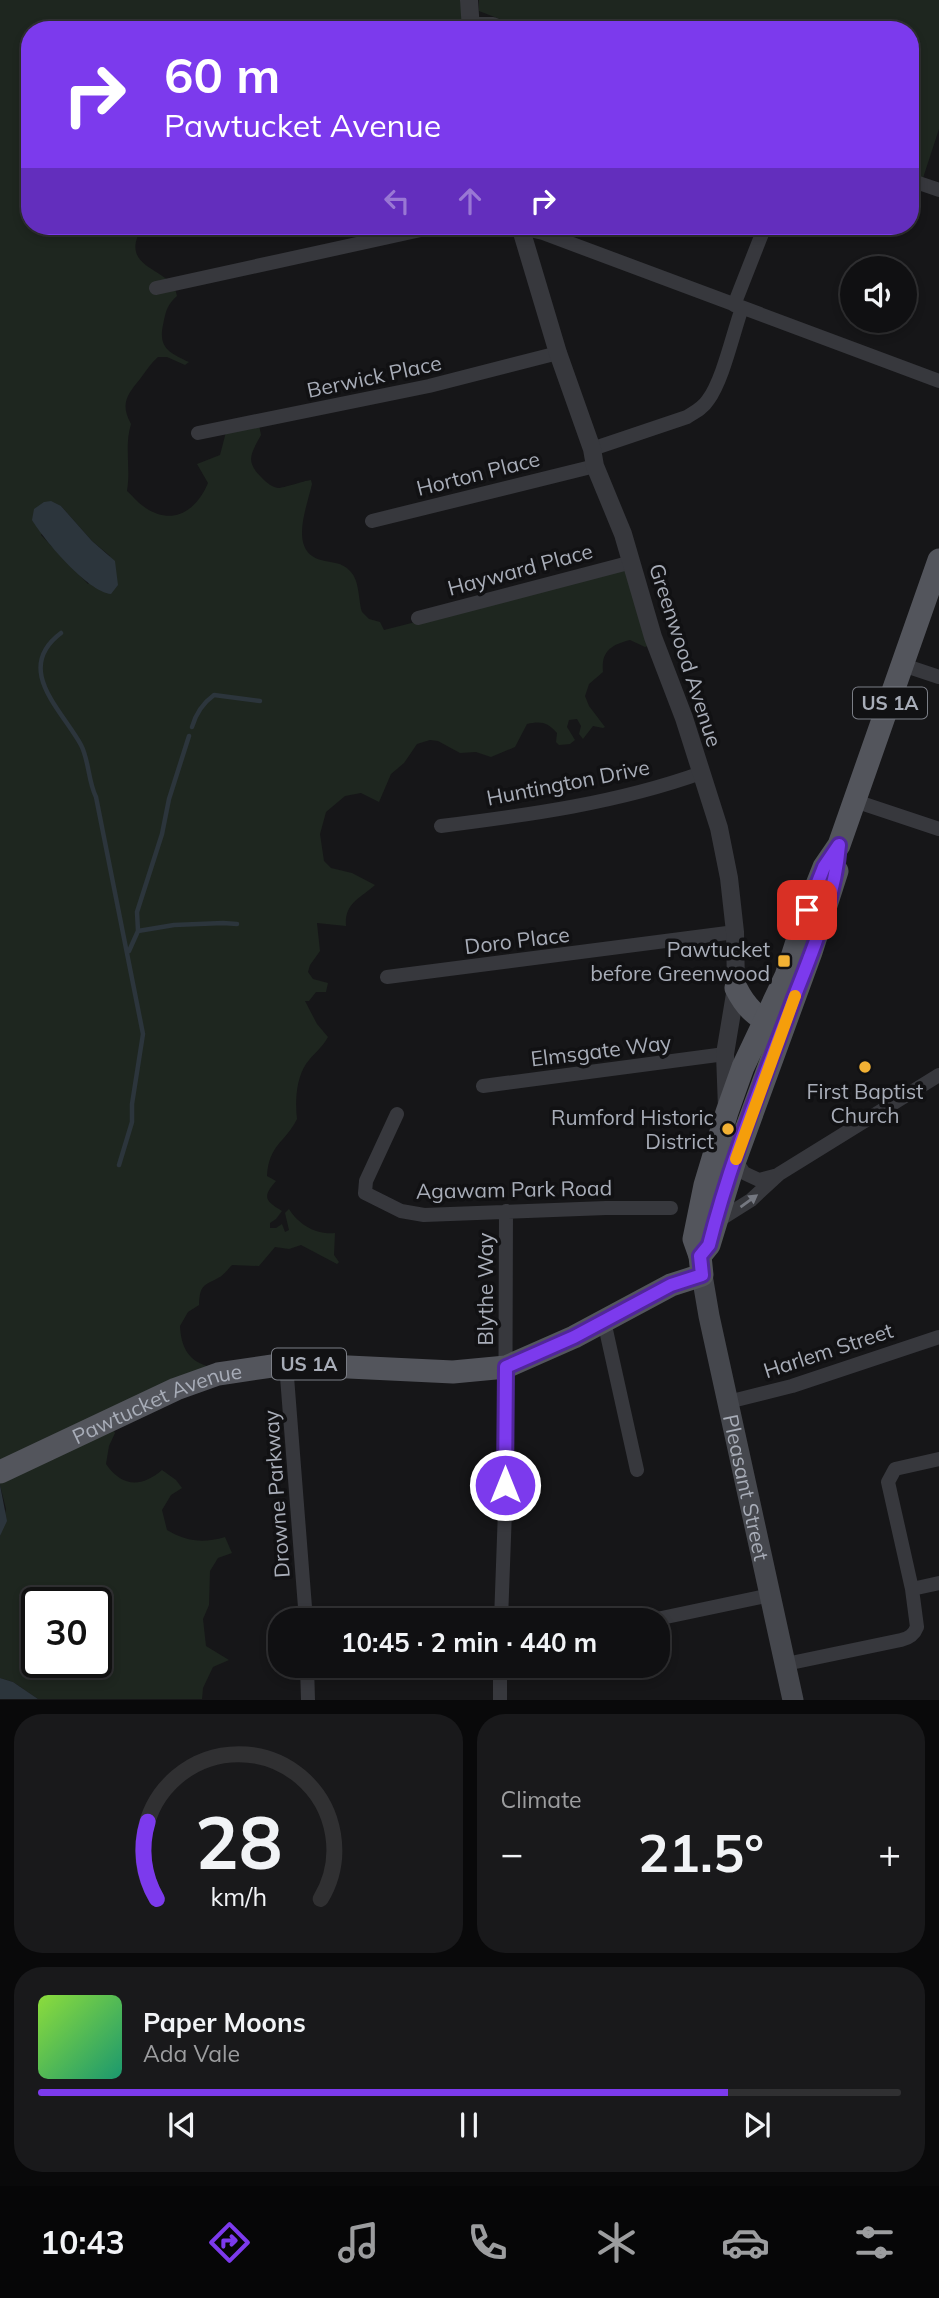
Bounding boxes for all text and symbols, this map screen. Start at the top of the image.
text: 60 m [164,44,280,105]
icon: right [49,49,140,140]
text: Pawtucket Avenue [164,105,441,145]
icon: left [378,182,416,220]
icon: ahead [451,182,489,220]
icon: right [524,182,562,220]
map controls [840,256,917,333]
button: sound [840,256,917,333]
street label: Berwick Place [304,349,444,403]
street label: Horton Place [414,445,542,501]
street label: Hayward Place [445,537,595,601]
street label: Greenwood Avenue [644,560,728,750]
road number: US 1A [853,688,927,718]
street label: Huntington Drive [484,753,652,811]
pin [777,880,837,940]
icon: arrive [788,891,826,929]
street label: Doro Place [463,921,571,959]
place label: Pawtucket before Greenwood [590,936,770,986]
marker: Pawtucket before Greenwood [776,953,792,969]
street label: Elmsgate Way [529,1028,673,1072]
marker: First Baptist Church [857,1059,873,1075]
place label: First Baptist Church [807,1078,923,1128]
place label: Rumford Historic District [551,1104,714,1154]
marker: Rumford Historic District [720,1121,736,1137]
street label: Agawam Park Road [416,1174,612,1204]
one-way arrow [739,1194,758,1208]
street label: Blythe Way [472,1233,498,1345]
street label: Harlem Street [760,1317,896,1383]
road number: US 1A [272,1348,346,1380]
street label: Pawtucket Avenue [68,1358,243,1449]
street label: Drowne Parkway [257,1409,295,1579]
street label: Pleasant Street [718,1412,775,1563]
position arrow [468,1448,542,1522]
speed limit sign: 30 [21,1587,112,1678]
text: 10:45 · 2 min · 440 m [341,1626,597,1659]
text: Climate [501,1785,582,1814]
text: 28 [195,1797,282,1888]
text: 21.5° [638,1820,764,1885]
text: − [501,1829,523,1877]
text: + [878,1829,901,1877]
text: km/h [210,1881,267,1912]
text: Paper Moons [143,2006,306,2039]
text: Ada Vale [143,2039,240,2068]
icon: previous [163,2106,201,2144]
icon: pause [450,2106,488,2144]
icon: next [738,2106,776,2144]
icon: directions [205,2218,254,2267]
icon: music [334,2218,383,2267]
icon: phone [463,2218,512,2267]
icon: climate [592,2218,641,2267]
icon: car [721,2218,770,2267]
icon: filters [850,2218,899,2267]
text: 10:43 [40,2222,125,2262]

